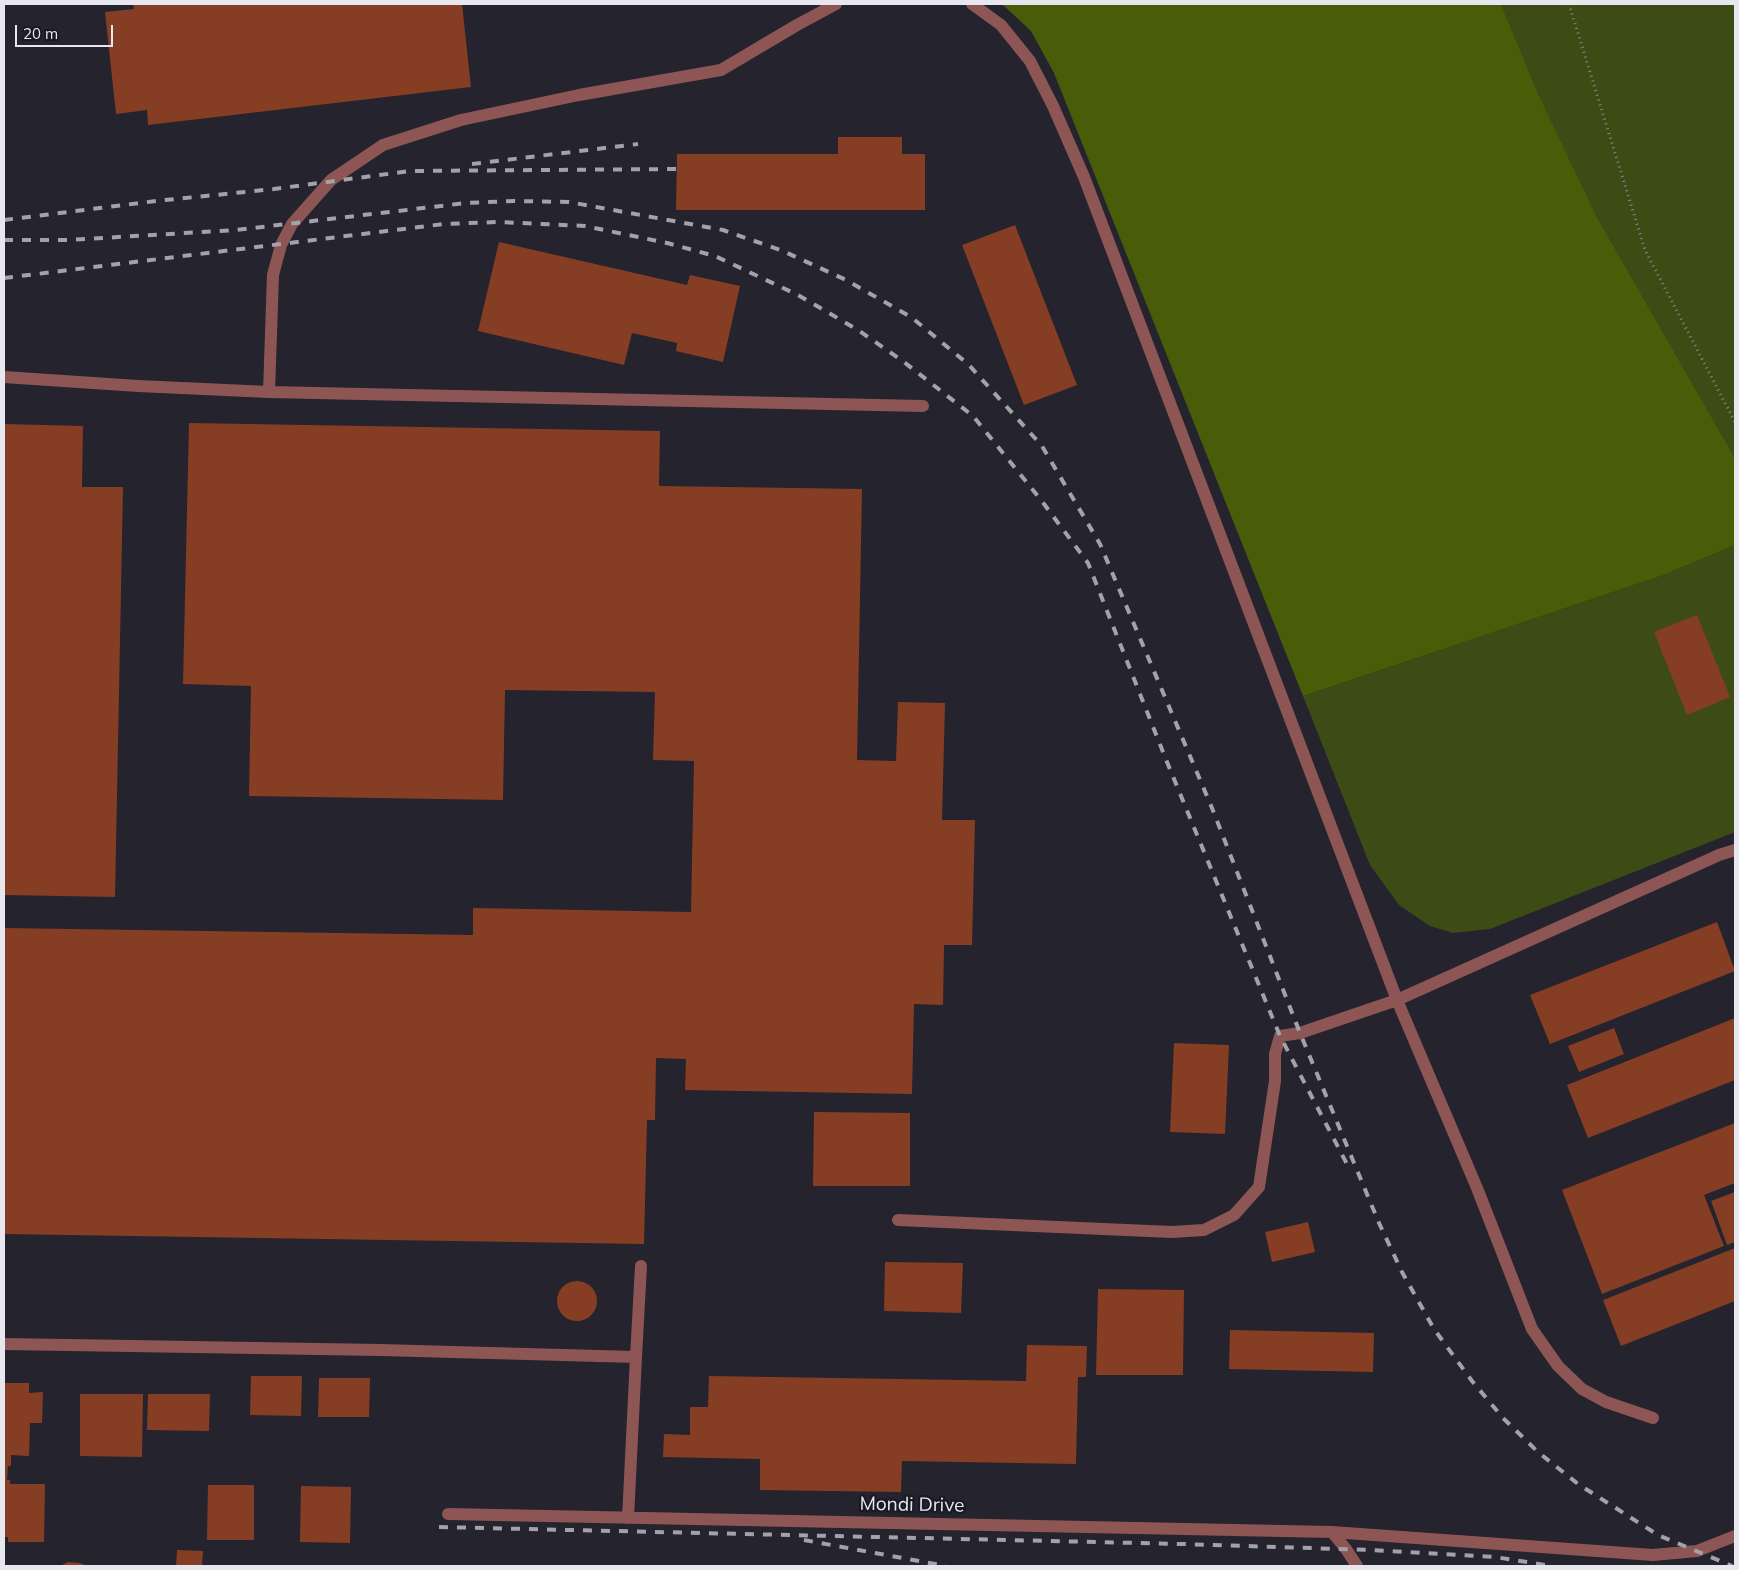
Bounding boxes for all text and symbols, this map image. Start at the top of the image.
scale bar [18,15,115,47]
text: 20 m [23,24,58,43]
street label: Mondi Drive [859,1493,965,1517]

